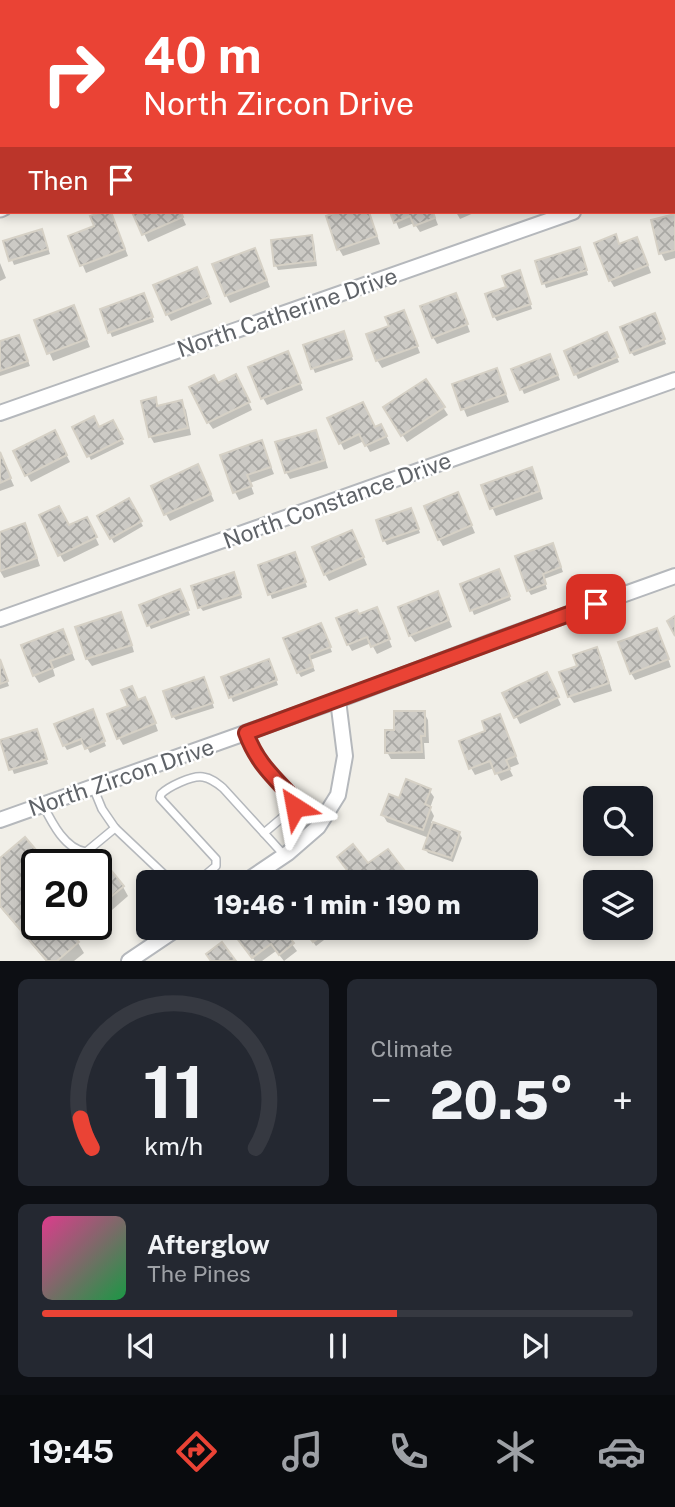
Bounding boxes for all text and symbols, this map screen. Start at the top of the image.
text: 40 m [143,26,262,84]
icon: right [28,28,119,119]
text: North Zircon Drive [143,85,414,122]
icon: arrive [102,161,140,199]
text: Then [28,165,88,196]
street label: North Catherine Drive [173,262,401,362]
street label: North Constance Drive [219,446,455,554]
pin [566,574,626,634]
icon: arrive [577,585,615,623]
street label: North Zircon Drive [24,733,218,821]
position arrow [258,770,332,844]
map controls [583,786,653,940]
button: search [583,786,653,856]
speed limit sign: 20 [21,849,112,940]
button: layers [583,870,653,940]
text: 19:46 · 1 min · 190 m [213,889,461,920]
text: Climate [371,1035,453,1062]
text: 11 [142,1050,204,1135]
text: 20.5° [430,1070,574,1131]
text: − [371,1078,392,1123]
text: + [612,1078,633,1123]
text: km/h [144,1131,203,1161]
text: Afterglow [147,1229,270,1260]
text: The Pines [147,1260,251,1287]
icon: previous [122,1327,160,1365]
icon: pause [319,1327,357,1365]
icon: next [516,1327,554,1365]
icon: directions [172,1427,221,1476]
icon: music [278,1427,327,1476]
icon: phone [384,1427,433,1476]
icon: climate [491,1427,540,1476]
icon: car [597,1427,646,1476]
text: 19:45 [29,1433,114,1470]

